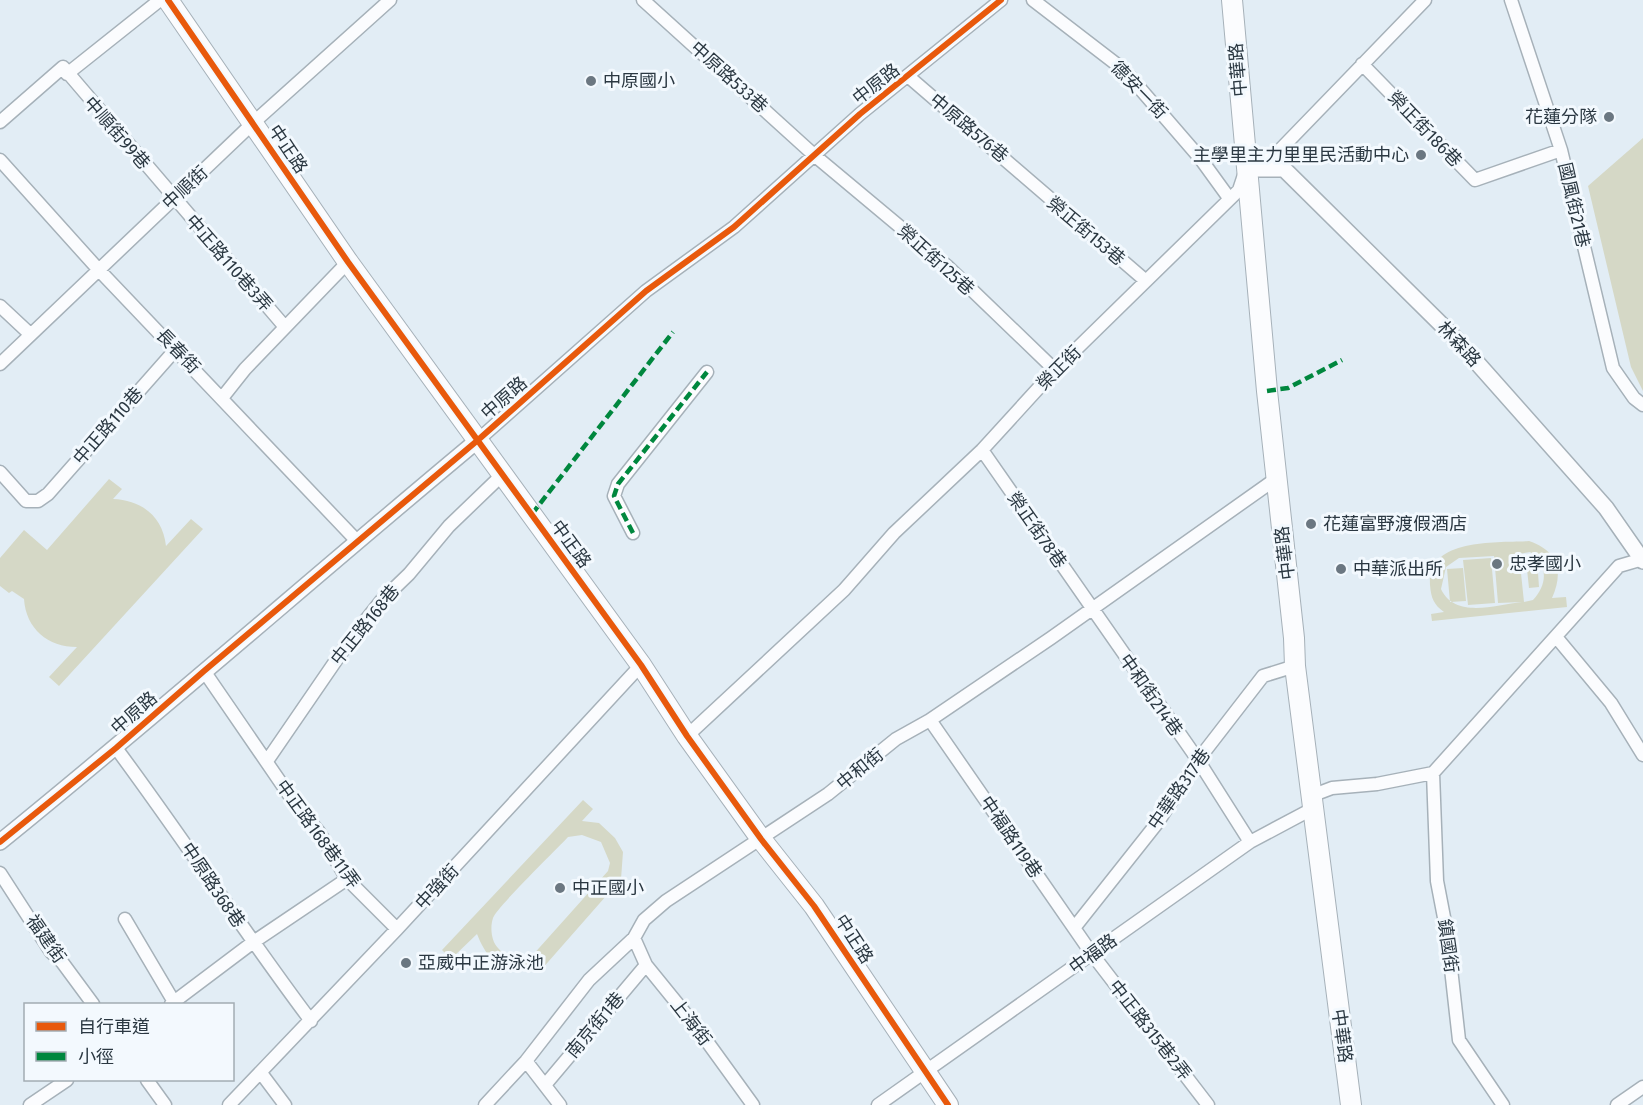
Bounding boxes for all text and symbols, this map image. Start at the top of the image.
street label: 中原路533巷 [686,37,772,117]
street label: 中華路 [1225,42,1251,98]
street label: 德安一街 [1106,56,1172,124]
street label: 中原路 [848,59,904,109]
place label: 中原國小 [603,70,675,92]
marker: 中原國小 [584,74,598,88]
street label: 榮正街186巷 [1383,86,1467,172]
street label: 中原路576巷 [925,89,1013,167]
street label: 中順街99巷 [79,92,155,174]
place label: 花蓮分隊 [1525,106,1597,128]
marker: 花蓮分隊 [1602,110,1616,124]
street label: 中正路 [264,120,312,178]
place label: 主學里主力里里民活動中心 [1193,144,1409,166]
marker: 主學里主力里里民活動中心 [1414,148,1428,162]
street label: 國風街21巷 [1554,160,1594,250]
street label: 中順街 [158,162,212,214]
street label: 榮正街153巷 [1042,192,1130,270]
street label: 中正路110巷3弄 [181,210,277,316]
street label: 榮正街125巷 [893,220,979,300]
street label: 林森路 [1433,317,1485,371]
street label: 長春街 [151,324,205,378]
street label: 榮正街 [1032,341,1086,395]
street label: 中原路 [476,372,532,424]
street label: 中正路110巷 [68,383,148,469]
street label: 榮正街78巷 [1003,488,1071,572]
place label: 花蓮富野渡假酒店 [1323,513,1467,535]
street label: 中正路 [546,516,596,572]
marker: 花蓮富野渡假酒店 [1304,517,1318,531]
street label: 中華路 [1271,525,1299,581]
place label: 忠孝國小 [1509,553,1581,575]
marker: 忠孝國小 [1490,557,1504,571]
place label: 中華派出所 [1353,558,1443,580]
marker: 中華派出所 [1334,562,1348,576]
street label: 中正路168巷 [326,580,404,670]
street label: 中和街214巷 [1115,650,1187,740]
street label: 中原路 [106,687,162,739]
street label: 中和街 [832,743,888,795]
street label: 中華路317巷 [1143,744,1215,834]
street label: 中正路168巷11弄 [271,775,365,893]
street label: 中福路119巷 [975,792,1047,882]
street label: 中原路368巷 [176,838,250,932]
street label: 中強街 [411,860,463,914]
place label: 中正國小 [572,877,644,899]
marker: 中正國小 [553,881,567,895]
street label: 中正路 [830,910,878,968]
street label: 福建街 [22,911,70,967]
street label: 鎮國街 [1433,918,1463,974]
street label: 中福路 [1065,929,1121,979]
place label: 亞威中正游泳池 [418,952,544,974]
marker: 亞威中正游泳池 [399,956,413,970]
street label: 中正路315巷2弄 [1104,976,1196,1084]
street label: 南京街1巷 [561,988,629,1062]
street label: 上海街 [666,994,716,1050]
legend [24,1003,234,1081]
street label: 中華路 [1327,1008,1357,1064]
text: 自行車道 [78,1016,150,1038]
text: 小徑 [78,1046,114,1068]

